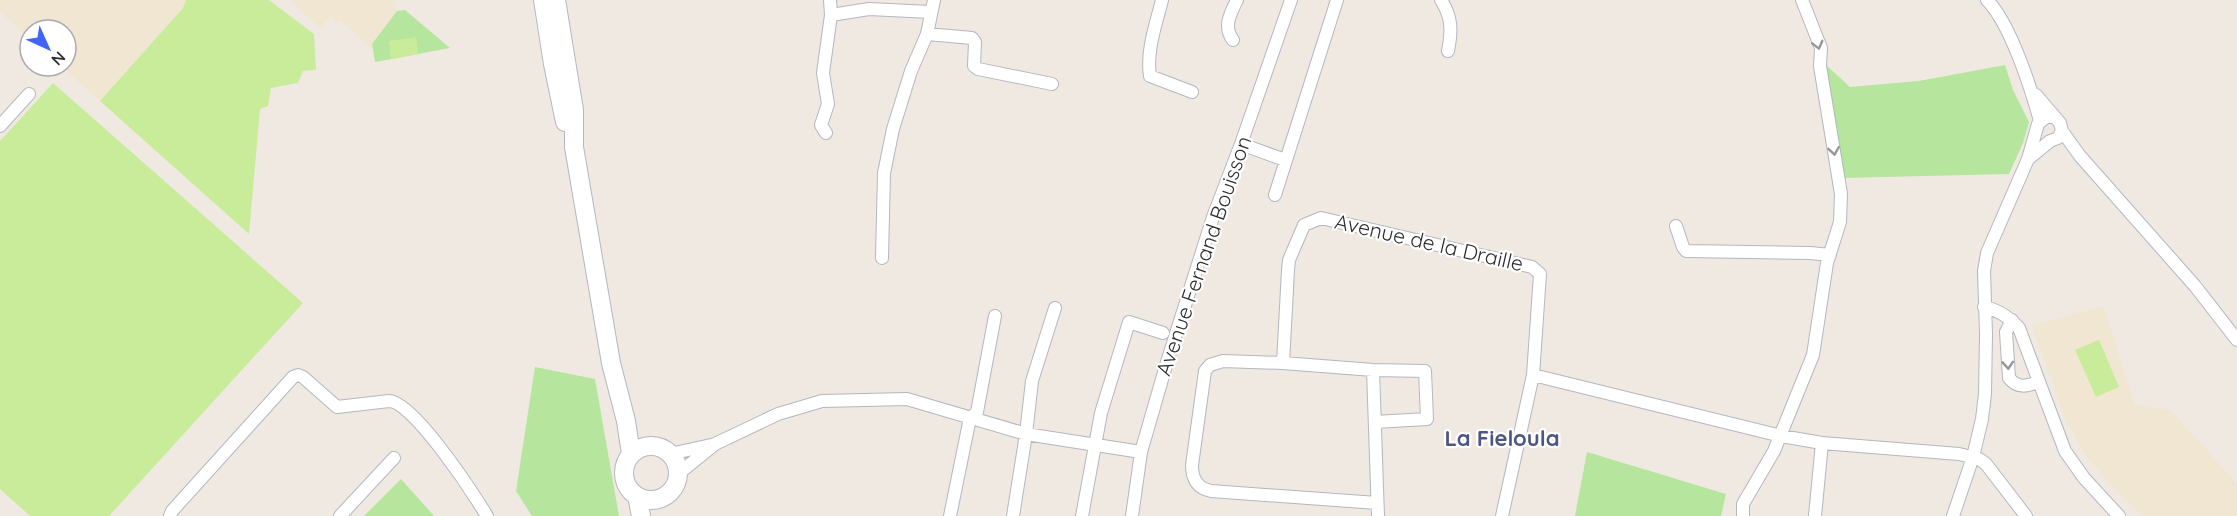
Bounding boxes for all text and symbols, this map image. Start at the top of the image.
north arrow [18,18,78,78]
one-way arrow [1811,40,1824,50]
text: N [47,47,70,70]
street label: Avenue Fernand Bouisson [1150,132,1256,379]
one-way arrow [1828,146,1840,156]
street label: Avenue de la Draille [1332,208,1526,276]
one-way arrow [2002,360,2015,369]
district label: La Fieloula [1445,424,1560,452]

